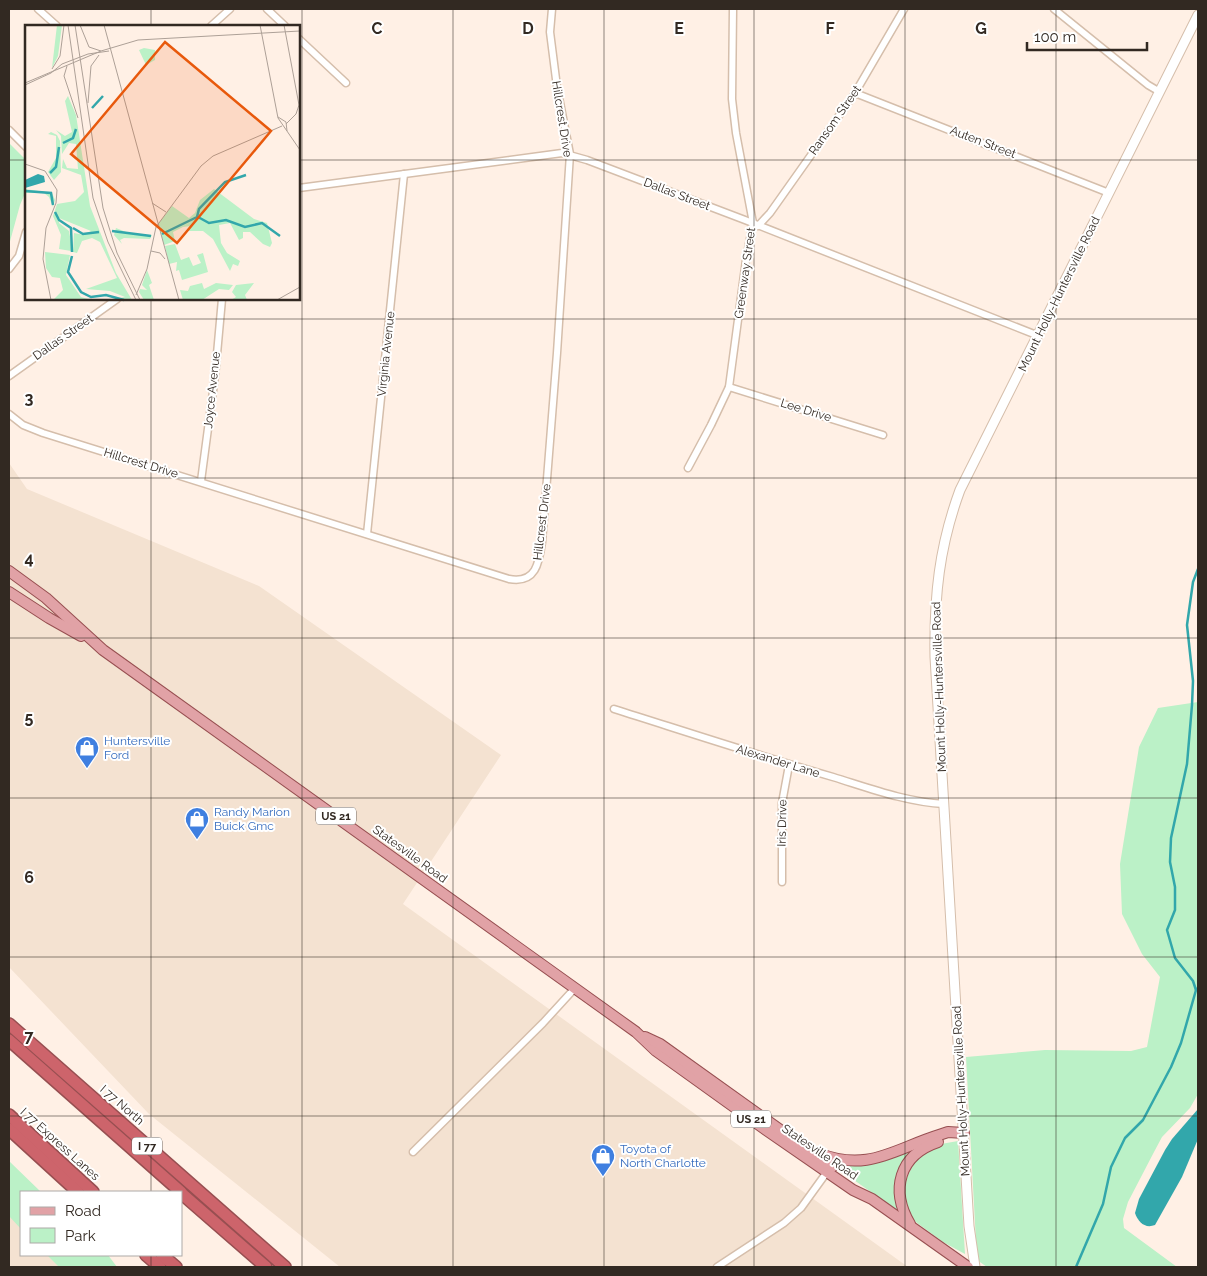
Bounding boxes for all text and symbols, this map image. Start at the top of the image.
text: C [372,19,383,38]
text: D [522,19,534,38]
text: E [674,19,684,38]
text: F [825,19,835,38]
text: G [975,19,987,38]
scale bar [1027,20,1147,52]
inset map [25,25,300,300]
text: 100 m [1034,28,1076,46]
street label: Hillcrest Drive [549,80,575,158]
street label: Ransom Street [806,83,864,157]
street label: Auten Street [948,123,1018,161]
street label: Dallas Street [642,175,712,213]
street label: Mount Holly-Huntersville Road [1015,214,1103,374]
street label: Greenway Street [732,226,758,320]
street label: Dallas Street [30,311,96,363]
street label: Virginia Avenue [375,311,397,397]
street label: Joyce Avenue [201,351,223,429]
text: 3 [25,389,34,408]
street label: Lee Drive [779,396,833,424]
street label: Hillcrest Drive [102,445,180,481]
street label: Hillcrest Drive [530,483,554,561]
text: 4 [24,549,34,568]
street label: Mount Holly-Huntersville Road [929,602,949,772]
text: 5 [25,708,34,727]
place label: Huntersville Ford [104,734,170,762]
shop icon: Huntersville Ford [74,735,100,769]
street label: Alexander Lane [734,742,822,780]
street label: Iris Drive [775,799,789,847]
place label: Randy Marion Buick Gmc [214,805,290,833]
shop icon: Randy Marion Buick Gmc [184,806,210,840]
road number: US 21 [316,808,356,824]
street label: Statesville Road [370,822,450,886]
text: 6 [24,868,34,887]
street label: Mount Holly-Huntersville Road [950,1005,972,1177]
text: 7 [25,1027,34,1046]
street label: I 77 North [97,1082,147,1128]
street label: I 77 Express Lanes [17,1105,103,1183]
road number: US 21 [731,1110,771,1128]
street label: Statesville Road [779,1121,861,1183]
road number: I 77 [132,1138,162,1154]
place label: Toyota of North Charlotte [620,1142,706,1170]
shop icon: Toyota of North Charlotte [590,1143,616,1177]
legend [20,1191,182,1256]
text: Road [65,1202,101,1220]
text: Park [65,1227,96,1245]

